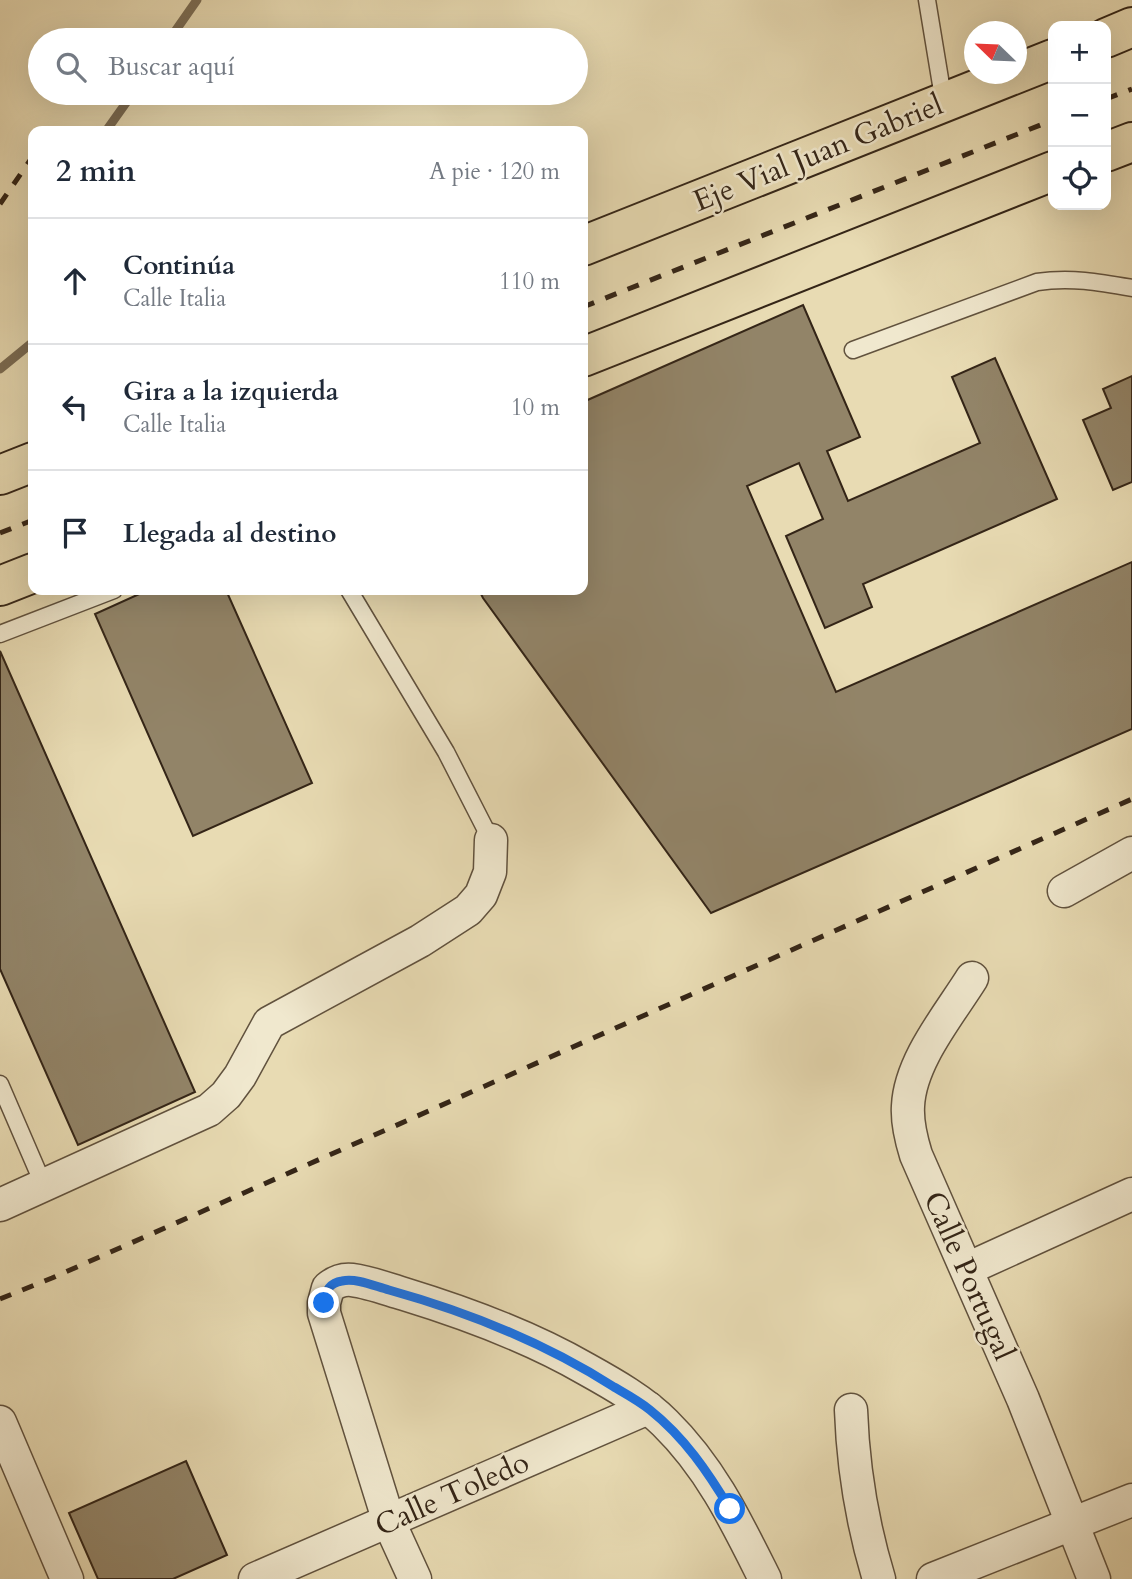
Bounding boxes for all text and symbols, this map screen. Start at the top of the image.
north arrow [964,21,1027,84]
map controls [1048,21,1111,210]
button: + [1048,21,1111,84]
search box [28,28,588,105]
icon: search [52,48,90,86]
text: Buscar aquí [108,49,235,84]
street label: Eje Vial Juan Gabriel [687,84,949,222]
button: − [1048,84,1111,147]
button: locate [1048,147,1111,210]
text: 2 min [56,151,136,192]
text: A pie · 120 m [429,156,560,187]
text: Continúa [123,248,235,283]
icon: ahead [56,262,94,300]
text: 110 m [499,266,560,297]
text: Calle Italia [123,283,226,314]
text: Gira a la izquierda [123,374,339,409]
icon: left [56,388,94,426]
text: 10 m [511,392,560,423]
text: Calle Italia [123,409,226,440]
icon: arrive [56,514,94,552]
text: Llegada al destino [123,516,337,551]
street label: Calle Portugal [913,1185,1025,1367]
route end [308,1287,339,1318]
street label: Calle Toledo [369,1442,535,1546]
route start [714,1493,745,1524]

